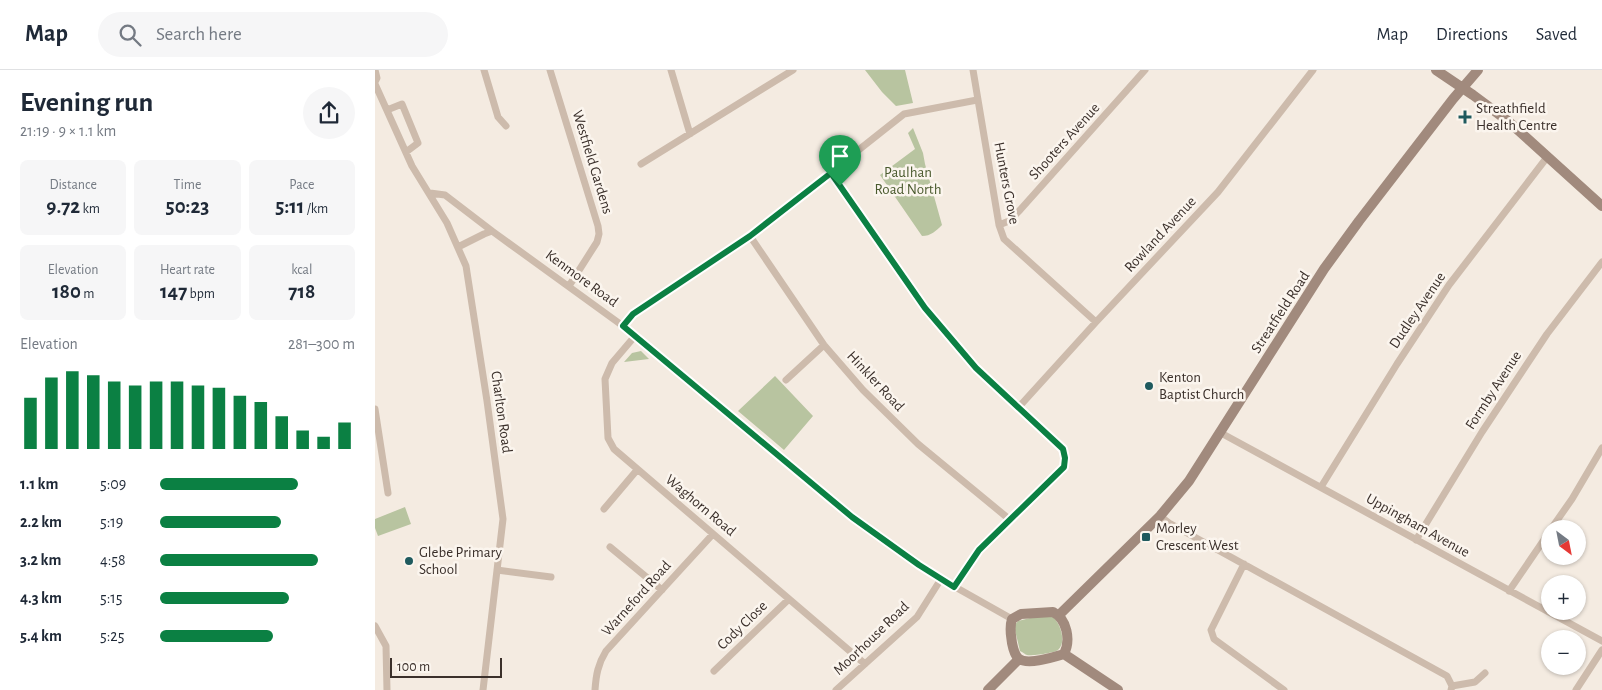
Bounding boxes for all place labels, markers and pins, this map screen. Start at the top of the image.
place label: Streathfield Health Centre [1476,101,1557,133]
marker: Streathfield Health Centre [1458,110,1472,124]
pin [819,135,861,186]
place label: Kenton Baptist Church [1159,370,1244,402]
marker: Kenton Baptist Church [1143,380,1155,392]
place label: Morley Crescent West [1156,521,1239,553]
marker: Morley Crescent West [1140,531,1152,543]
place label: Glebe Primary School [419,545,502,577]
marker: Glebe Primary School [403,555,415,567]

